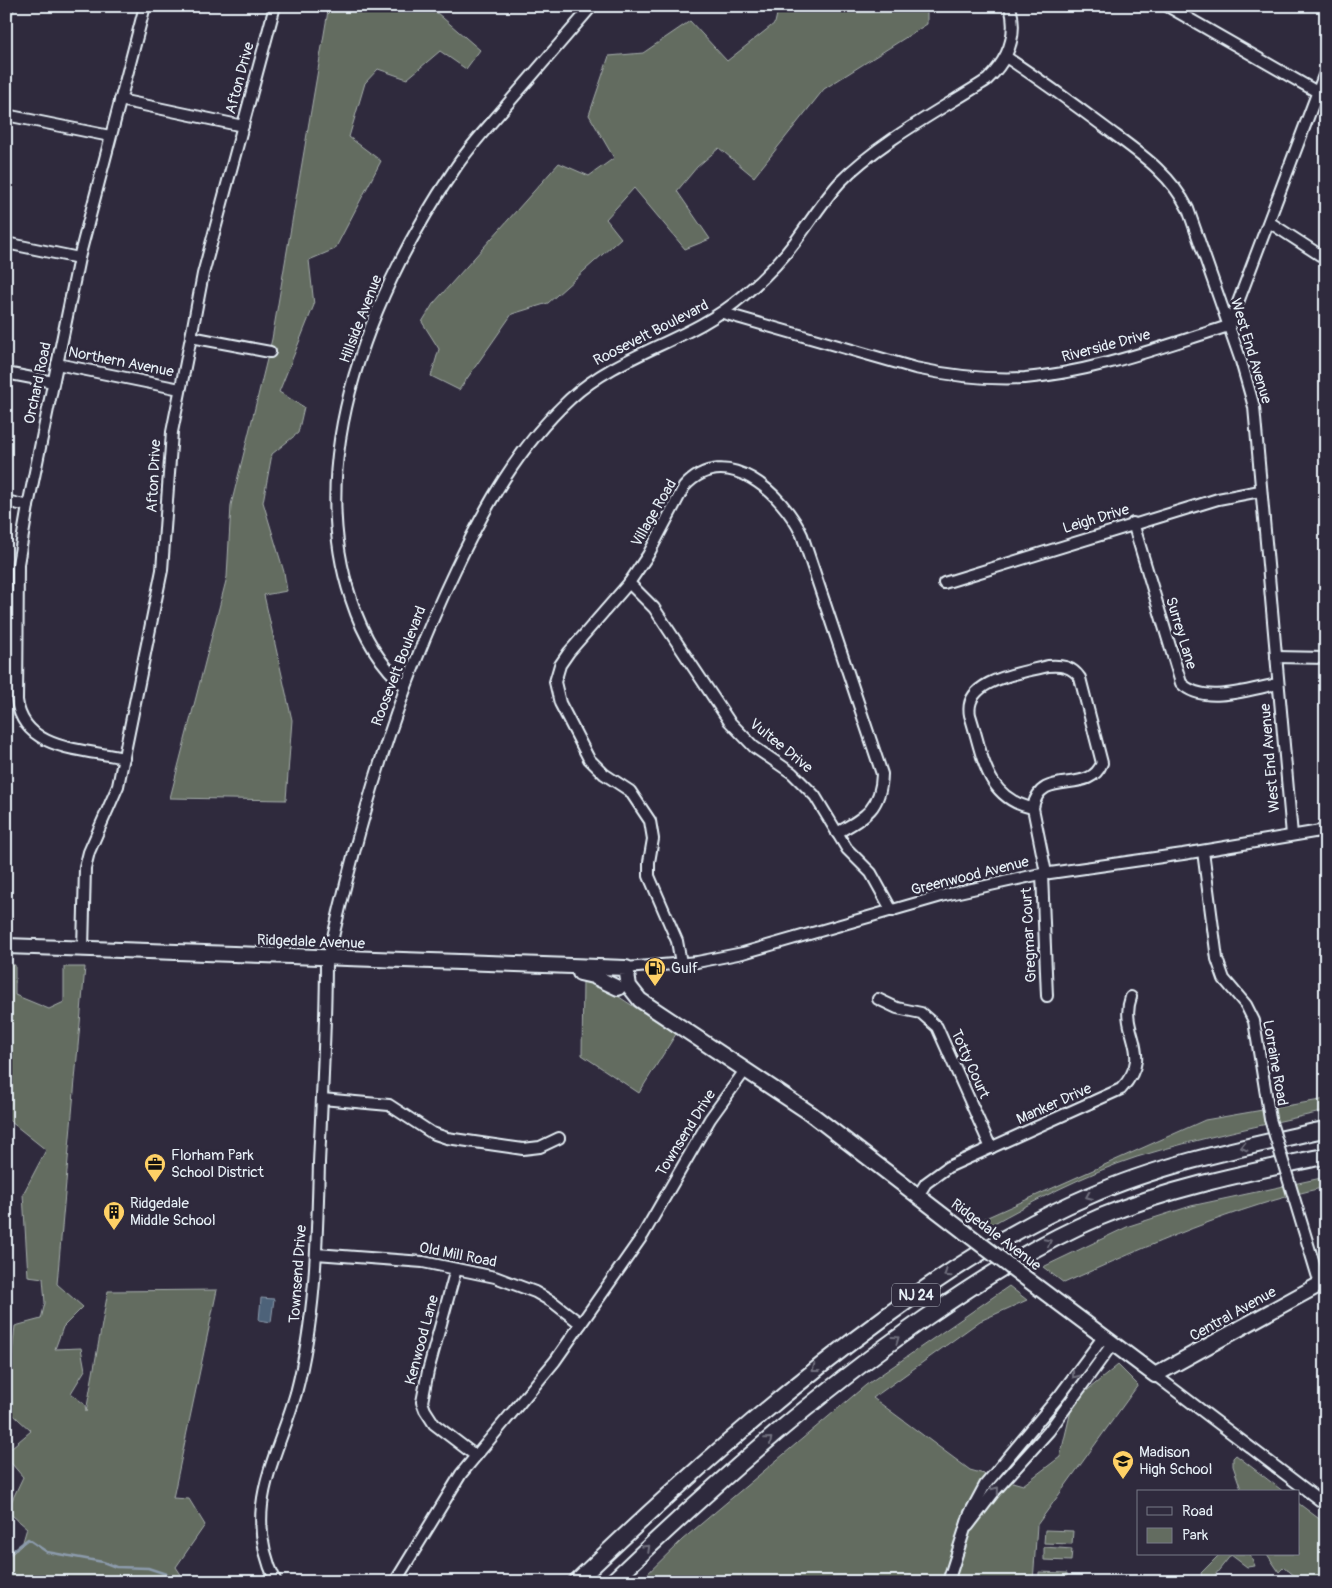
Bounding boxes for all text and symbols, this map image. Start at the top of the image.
street label: Afton Drive [221,39,259,116]
street label: Hillside Avenue [335,272,387,366]
street label: Roosevelt Boulevard [590,296,712,370]
street label: West End Avenue [1226,296,1276,407]
street label: Riverside Drive [1060,325,1153,367]
street label: Orchard Road [20,340,56,426]
street label: Northern Avenue [67,342,176,382]
street label: Afton Drive [143,438,165,513]
street label: Village Road [627,476,681,550]
street label: Leigh Drive [1060,500,1132,538]
street label: Surrey Lane [1161,595,1201,672]
street label: Roosevelt Boulevard [367,603,431,729]
street label: West End Avenue [1256,702,1284,813]
street label: Vultee Drive [745,715,817,778]
street label: Greenwood Avenue [909,852,1032,900]
street label: Gregmar Court [1017,886,1041,983]
street label: Ridgedale Avenue [257,931,366,953]
fuel station icon: Gulf [643,956,667,987]
place label: Gulf [671,959,698,978]
street label: Lorraine Road [1258,1019,1292,1107]
street label: Totty Court [946,1026,994,1102]
street label: Manker Drive [1014,1079,1095,1129]
street label: Townsend Drive [652,1086,721,1180]
one-way arrow [1240,1142,1248,1152]
place label: Florham Park School District [171,1146,265,1182]
office icon: Florham Park School District [143,1152,167,1183]
one-way arrow [1085,1190,1094,1200]
place label: Ridgedale Middle School [130,1194,215,1230]
street label: Ridgedale Avenue [947,1195,1045,1276]
building icon: Ridgedale Middle School [102,1200,126,1231]
street label: Townsend Drive [285,1223,311,1324]
street label: Old Mill Road [418,1238,498,1272]
one-way arrow [1042,1239,1051,1249]
one-way arrow [943,1268,952,1277]
street label: Central Avenue [1186,1282,1280,1346]
road number: NJ 24 [892,1284,940,1306]
street label: Kenwood Lane [401,1292,443,1387]
one-way arrow [890,1336,900,1345]
one-way arrow [812,1364,821,1373]
one-way arrow [1072,1369,1081,1379]
one-way arrow [763,1437,772,1446]
place label: Madison High School [1139,1443,1212,1479]
school or university icon: Madison High School [1111,1449,1135,1480]
one-way arrow [990,1487,999,1496]
legend [1137,1490,1300,1556]
text: Road [1182,1502,1213,1521]
text: Park [1182,1526,1209,1545]
one-way arrow [642,1545,651,1554]

